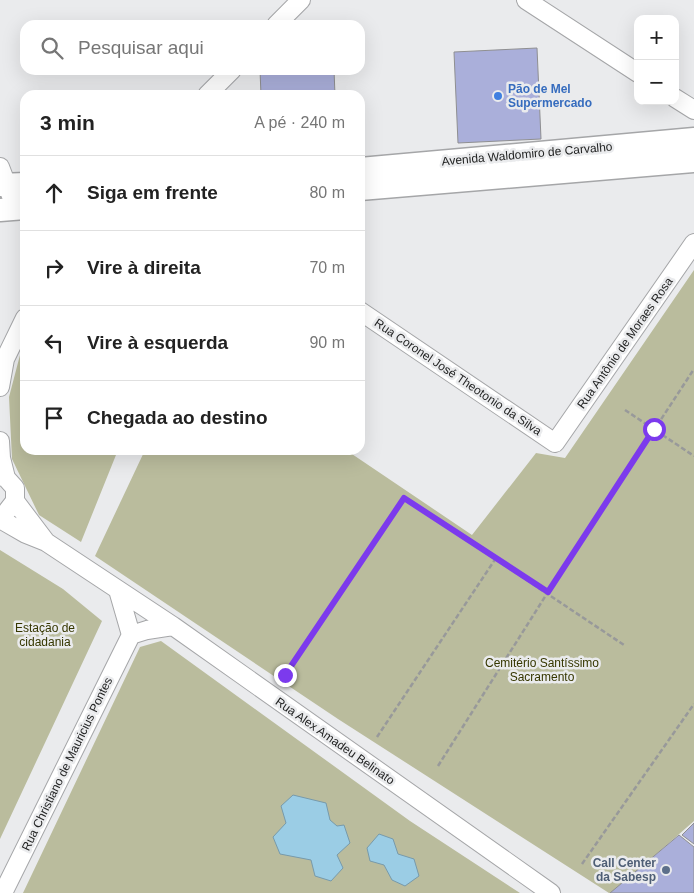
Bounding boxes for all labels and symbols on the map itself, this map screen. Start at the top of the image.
place label: Pão de Mel Supermercado [508,82,592,110]
marker: Pão de Mel Supermercado [492,90,504,102]
street label: Avenida Waldomiro de Carvalho [441,140,613,168]
street label: Rua Antônio de Moraes Rosa [574,275,676,411]
street label: Rua Coronel José Theotonio da Silva [372,316,544,439]
route start [643,418,666,441]
park label: Estação de cidadania [15,621,75,649]
park label: Cemitério Santíssimo Sacramento [485,656,599,684]
route end [274,664,297,687]
street label: Rua Christiano de Mauricius Pontes [19,675,115,853]
street label: Rua Alex Amadeu Belinato [273,695,397,788]
place label: Call Center da Sabesp [593,856,656,884]
marker: Call Center da Sabesp [660,864,672,876]

